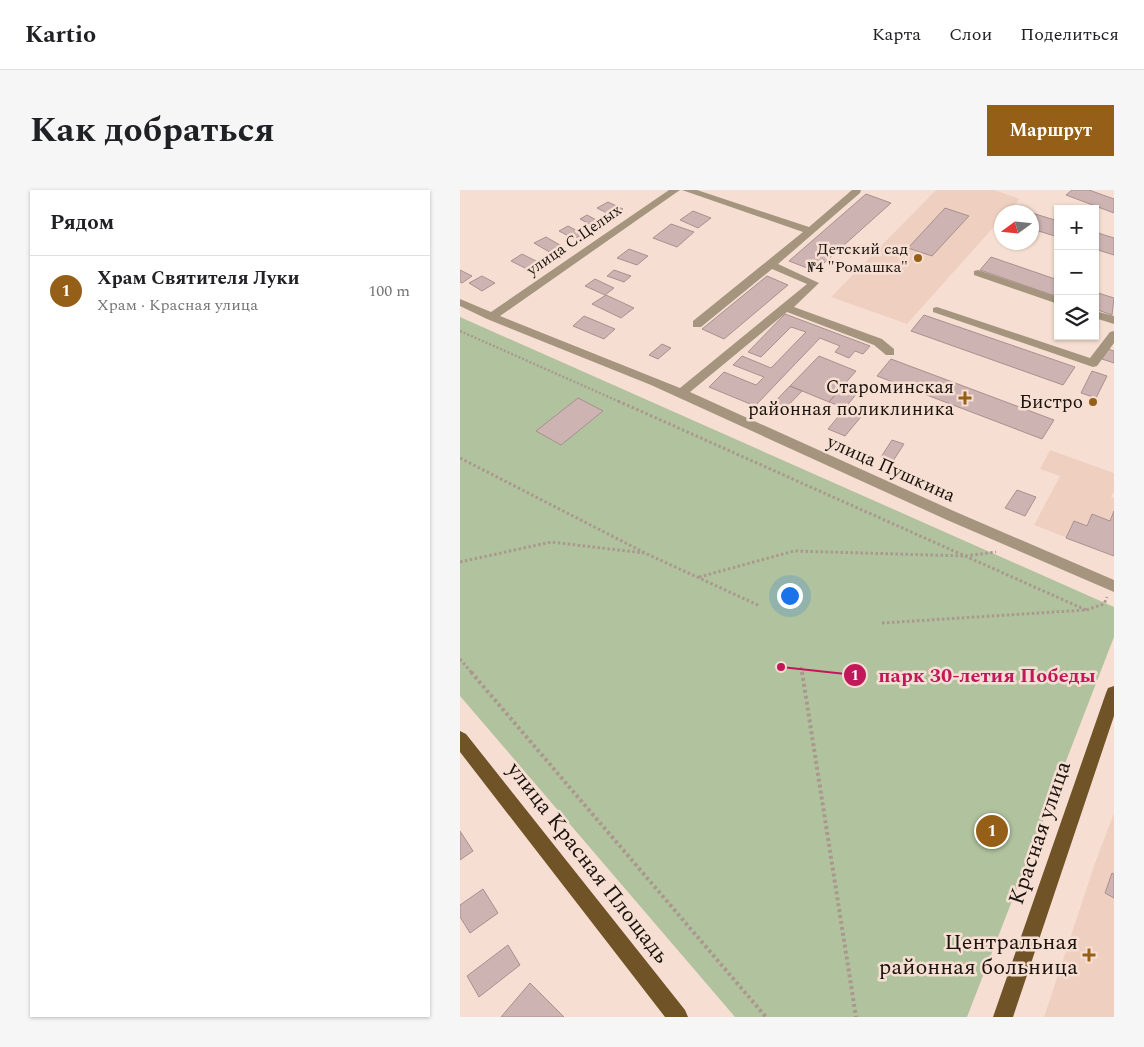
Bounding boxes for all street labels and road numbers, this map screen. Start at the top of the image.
street label: улица С.Целых [521,198,627,282]
street label: улица Пушкина [821,427,960,511]
street label: улица Красная Площадь [498,754,677,971]
street label: Красная улица [1000,756,1080,909]

